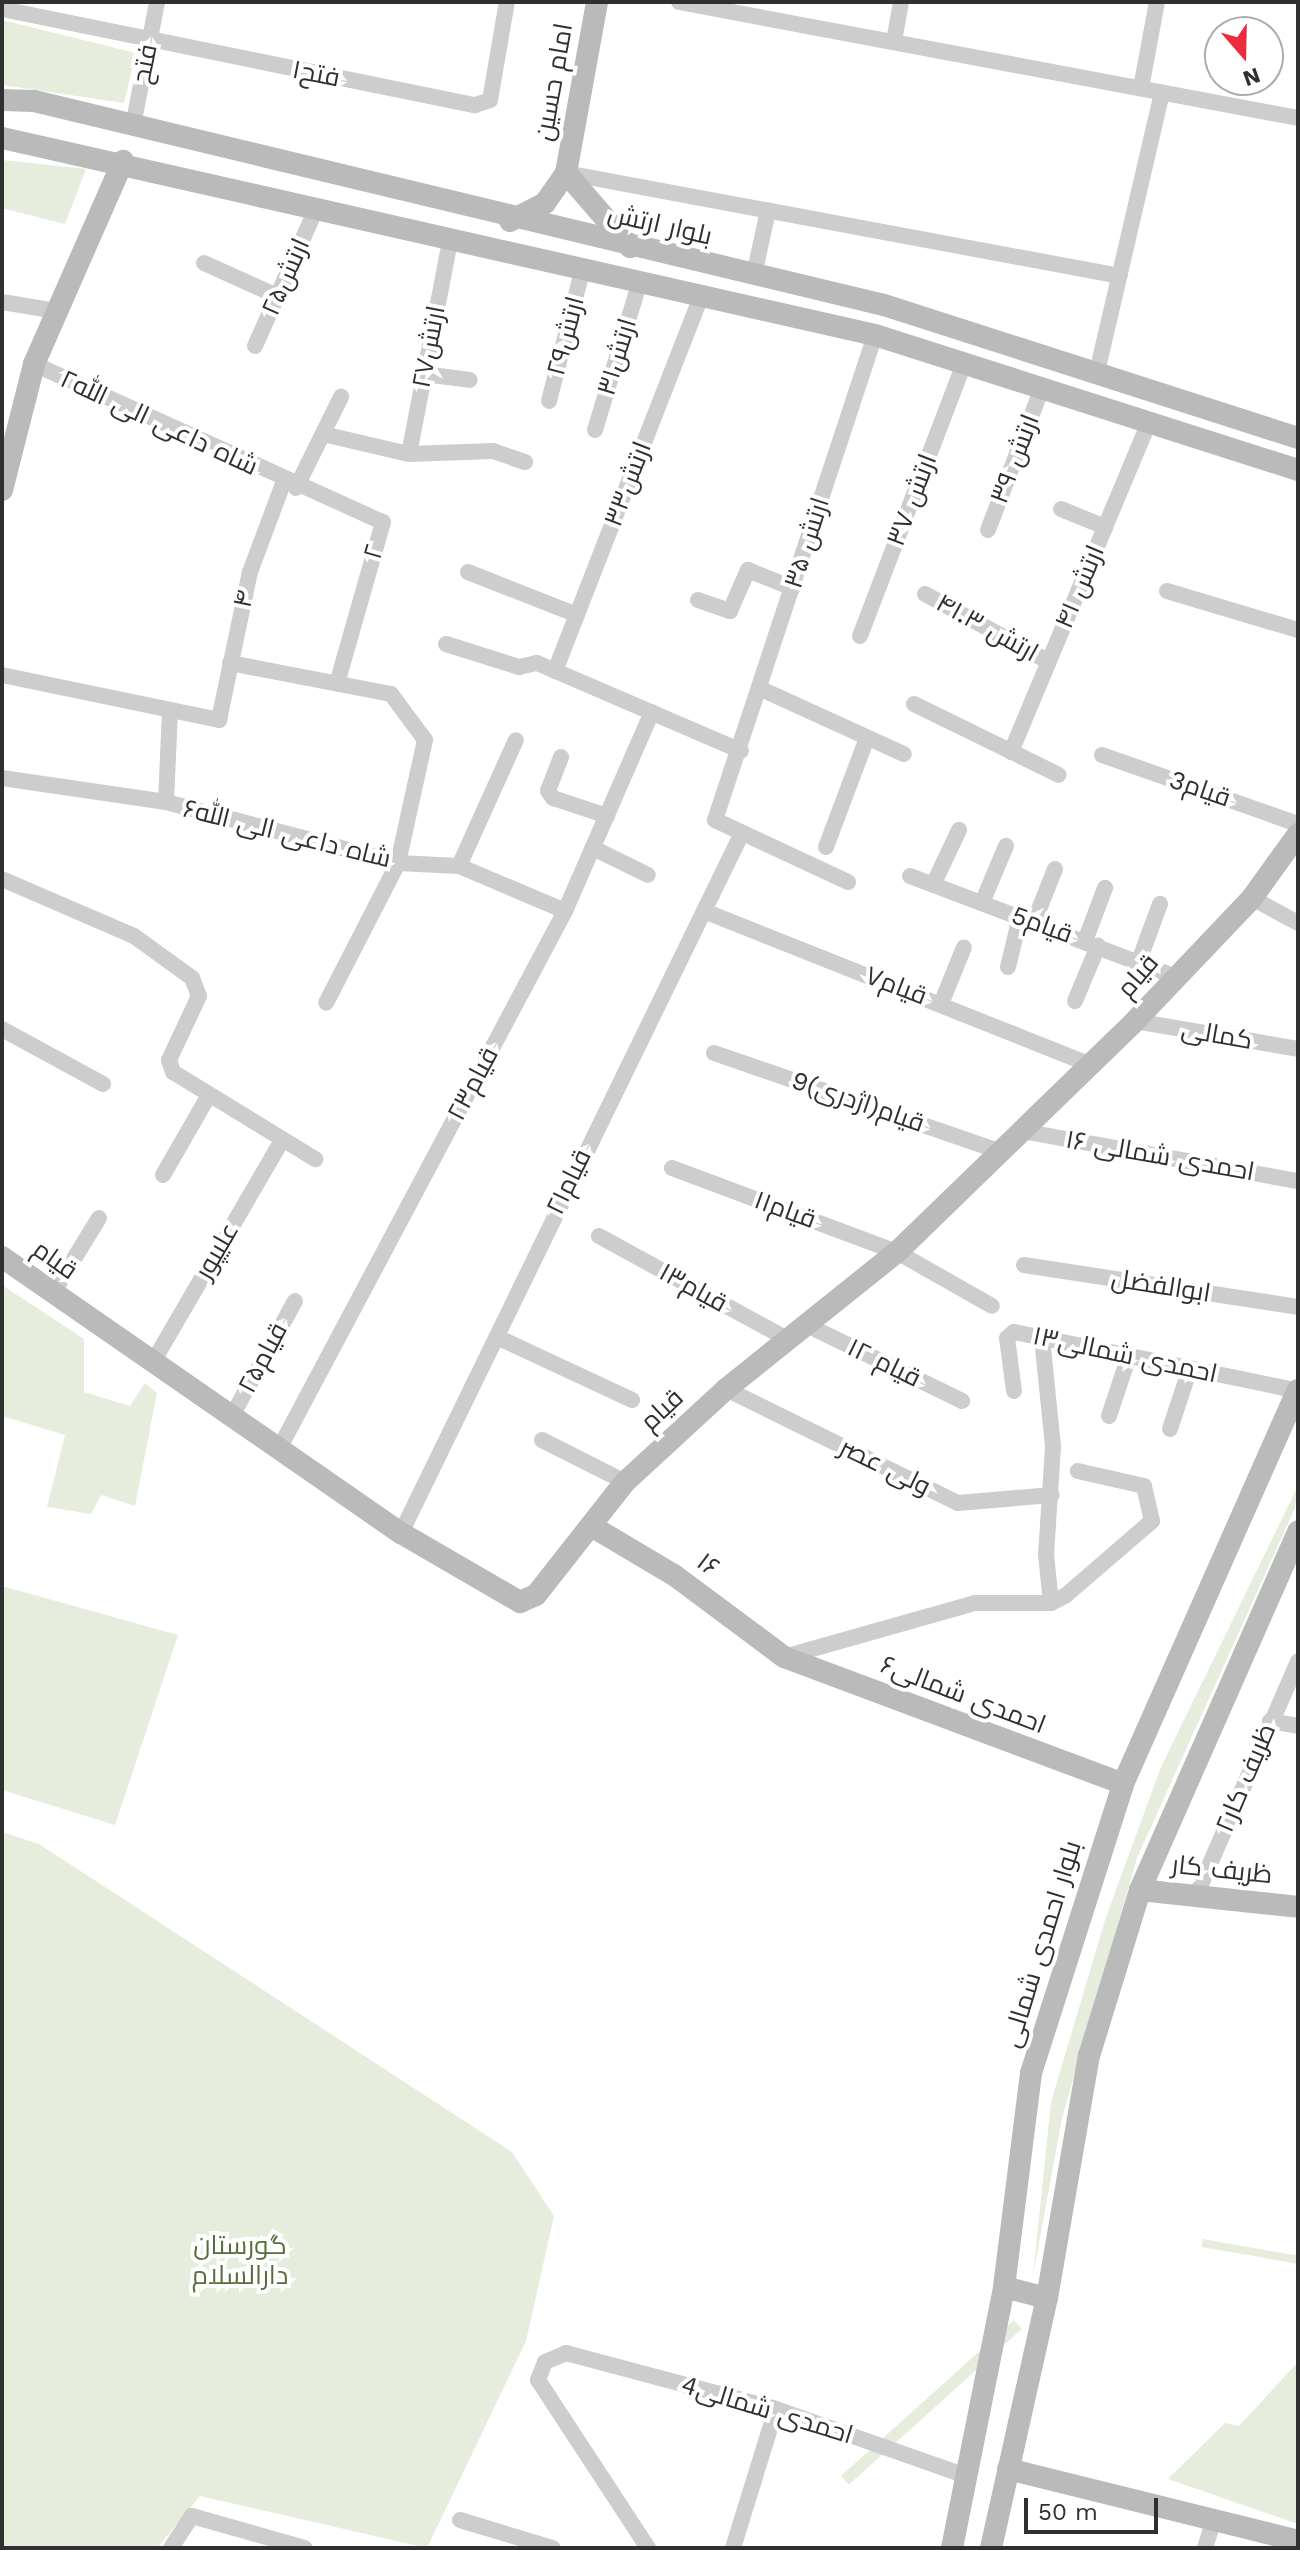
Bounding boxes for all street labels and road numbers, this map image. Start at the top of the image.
street label: امام حسین [528,21,580,143]
street label: فتح [126,42,164,86]
street label: ۱فتح [290,54,342,94]
street label: بلوار ارتش [605,198,715,252]
street label: ارتش۲۵ [255,234,317,320]
street label: ارتش۲۹ [541,293,591,379]
street label: ارتش۲۷ [406,303,452,391]
street label: ارتش۳۱ [591,315,643,399]
street label: شاه داعی الی الله۲ [55,364,263,482]
street label: ارتش ۳۹ [984,410,1046,508]
street label: ارتش۳۳ [598,437,658,531]
street label: ارتش ۳۷ [880,450,944,550]
street label: ارتش ۳۵ [778,494,836,592]
street label: ۲ [357,541,391,563]
street label: ارتش ۴۱ [1049,541,1111,633]
street label: ۴ [227,587,261,611]
street label: ارتش ۴۱.۳ [931,587,1043,669]
street label: قیام3 [1165,764,1235,814]
street label: شاه داعی الی الله۶ [180,793,394,875]
street label: قیام5 [1007,900,1077,950]
street label: قیام [1111,948,1165,1004]
street label: قیام۷ [861,960,931,1012]
street label: کمالی [1179,1013,1255,1057]
street label: قیام۲۳ [441,1042,505,1126]
street label: قیام(اژدری)9 [788,1065,928,1139]
street label: احمدی شمالی ۱۶ [1063,1124,1257,1188]
street label: قیام۲۱ [540,1144,598,1220]
street label: قیام۱۱ [750,1184,820,1236]
street label: علیپور [188,1217,246,1285]
street label: قیام [27,1234,83,1286]
street label: قیام۱۳ [654,1257,732,1319]
street label: ابوالفضل [1109,1263,1213,1309]
street label: قیام۲۵ [232,1317,294,1399]
street label: احمدی شمالی۱۳ [1030,1320,1220,1390]
street label: قیام ۱۲ [842,1332,926,1394]
street label: قیام [634,1382,690,1438]
street label: ولی عصر [834,1432,936,1502]
street label: ۱۶ [690,1546,726,1584]
street label: احمدی شمالی۶ [876,1649,1050,1741]
street label: ۲ظریف کار [1209,1719,1283,1837]
street label: بلوار احمدی شمالی [996,1837,1088,2051]
street label: ظریف کار [1170,1849,1274,1891]
street label: 4احمدی شمالی [677,2369,857,2451]

